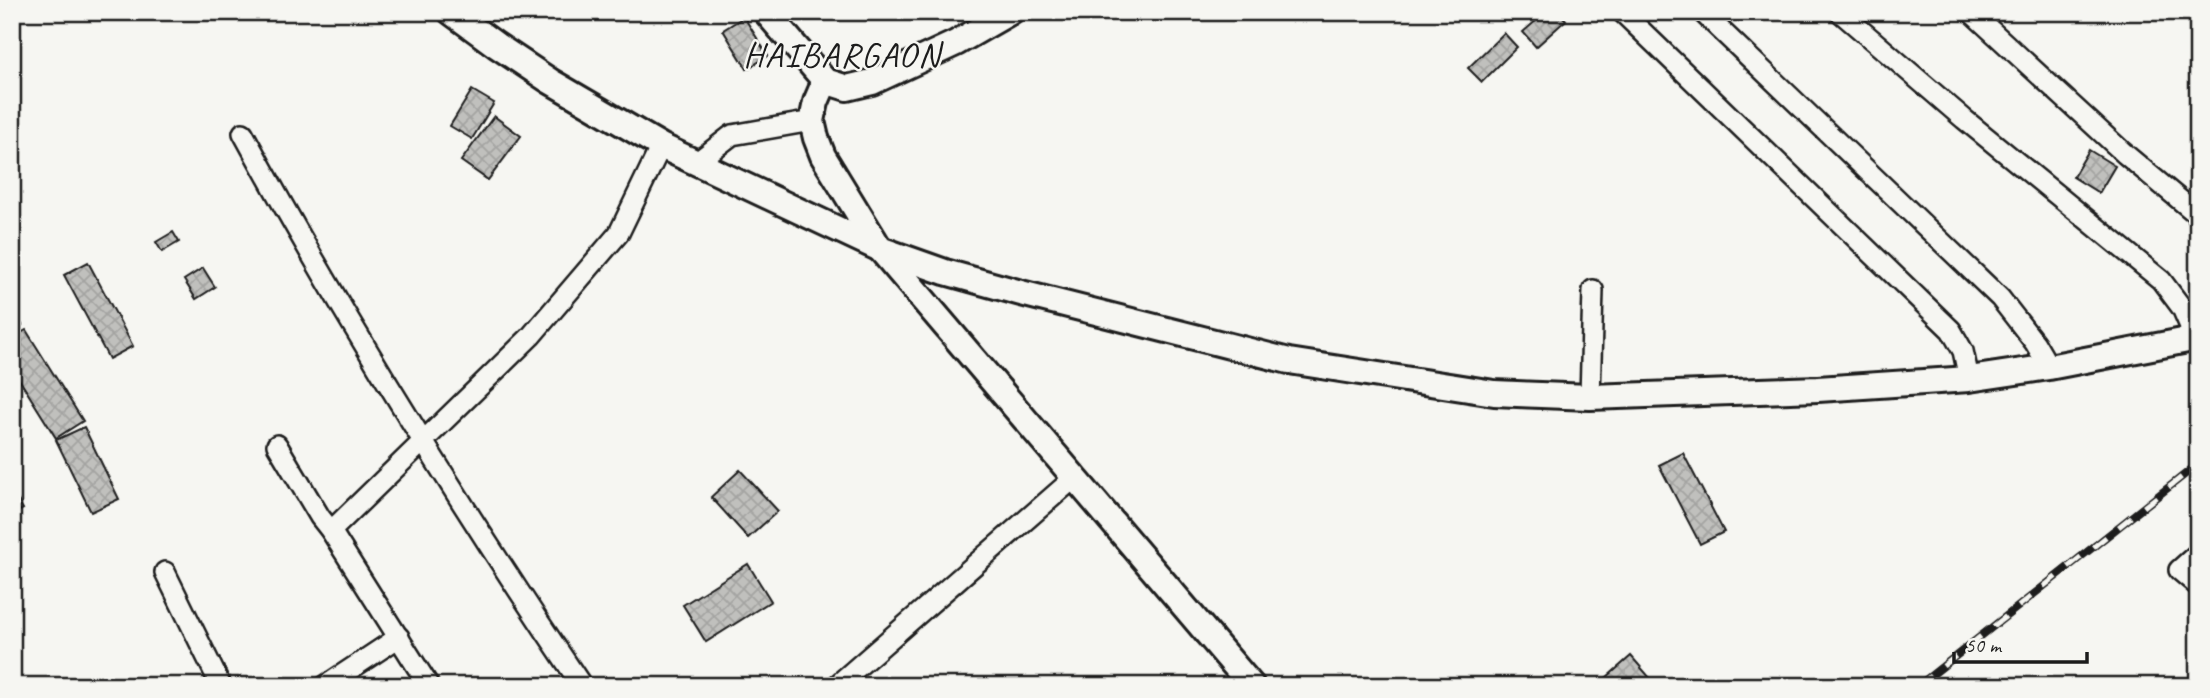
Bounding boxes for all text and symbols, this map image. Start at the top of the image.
district label: HAIBARGAON [743,32,944,77]
scale bar [1954,621,2088,665]
text: 50 m [1965,632,2003,658]

